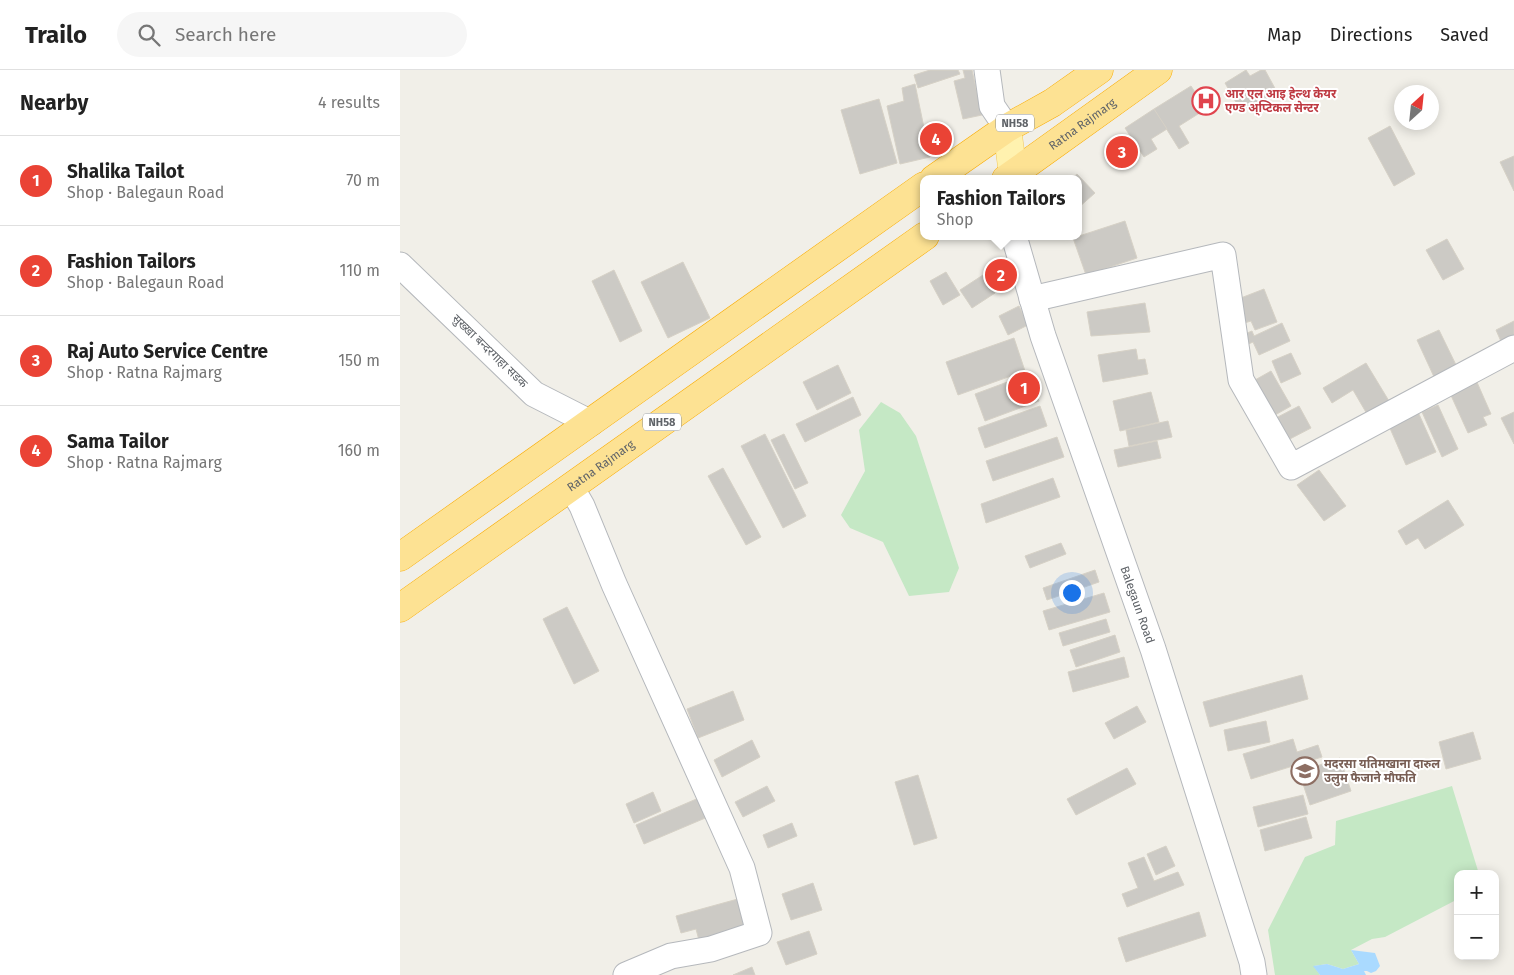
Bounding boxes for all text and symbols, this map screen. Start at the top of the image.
search box [117,12,467,57]
text: Trailo [25,21,87,49]
icon: search [135,21,163,49]
text: Search here [175,23,276,46]
text: Map [1267,24,1302,46]
text: Directions [1330,24,1412,46]
text: Saved [1440,24,1489,46]
north arrow [1394,85,1439,130]
hospital icon: आर एल आइ हेल्थ केयर एण्ड अ्प्टिकल सेन्टर [1191,86,1221,116]
place label: आर एल आइ हेल्थ केयर एण्ड अ्प्टिकल सेन्टर [1225,86,1337,116]
text: Nearby [20,90,88,116]
text: 4 results [318,93,380,112]
street label: Ratna Rajmarg [1046,95,1119,153]
road number: NH58 [996,114,1034,132]
pin: 4 [920,120,952,158]
pin: 3 [1106,133,1138,171]
text: Shalika Tailot [67,160,184,183]
text: 1 [32,171,40,190]
text: 70 m [346,171,380,190]
popup [920,175,1082,240]
text: Shop · Balegaun Road [67,183,224,202]
text: Fashion Tailors [937,187,1065,210]
text: Shop [937,210,974,229]
text: Fashion Tailors [67,250,196,273]
pin: 2 [985,256,1017,294]
text: 2 [32,261,40,280]
text: 110 m [339,261,380,280]
text: Shop · Balegaun Road [67,273,224,292]
street label: सुख्खा बन्दरगाहा सडक [449,311,531,392]
text: Raj Auto Service Centre [67,340,268,363]
text: 3 [32,351,40,370]
text: 150 m [338,351,380,370]
text: Shop · Ratna Rajmarg [67,363,222,382]
pin: 1 [1008,369,1040,407]
road number: NH58 [643,414,681,431]
text: Sama Tailor [67,430,169,453]
street label: Ratna Rajmarg [564,437,638,494]
text: 4 [31,441,41,460]
text: 160 m [338,441,380,460]
text: Shop · Ratna Rajmarg [67,453,222,472]
street label: Balegaun Road [1117,564,1158,645]
your location [1059,580,1085,606]
school or university icon: मदरसा यतिमखाना दारुल उलुम फैजाने माैफति [1290,756,1320,786]
place label: मदरसा यतिमखाना दारुल उलुम फैजाने माैफति [1324,756,1441,787]
map controls [1454,870,1499,960]
button: + [1454,870,1499,915]
button: − [1454,915,1499,960]

